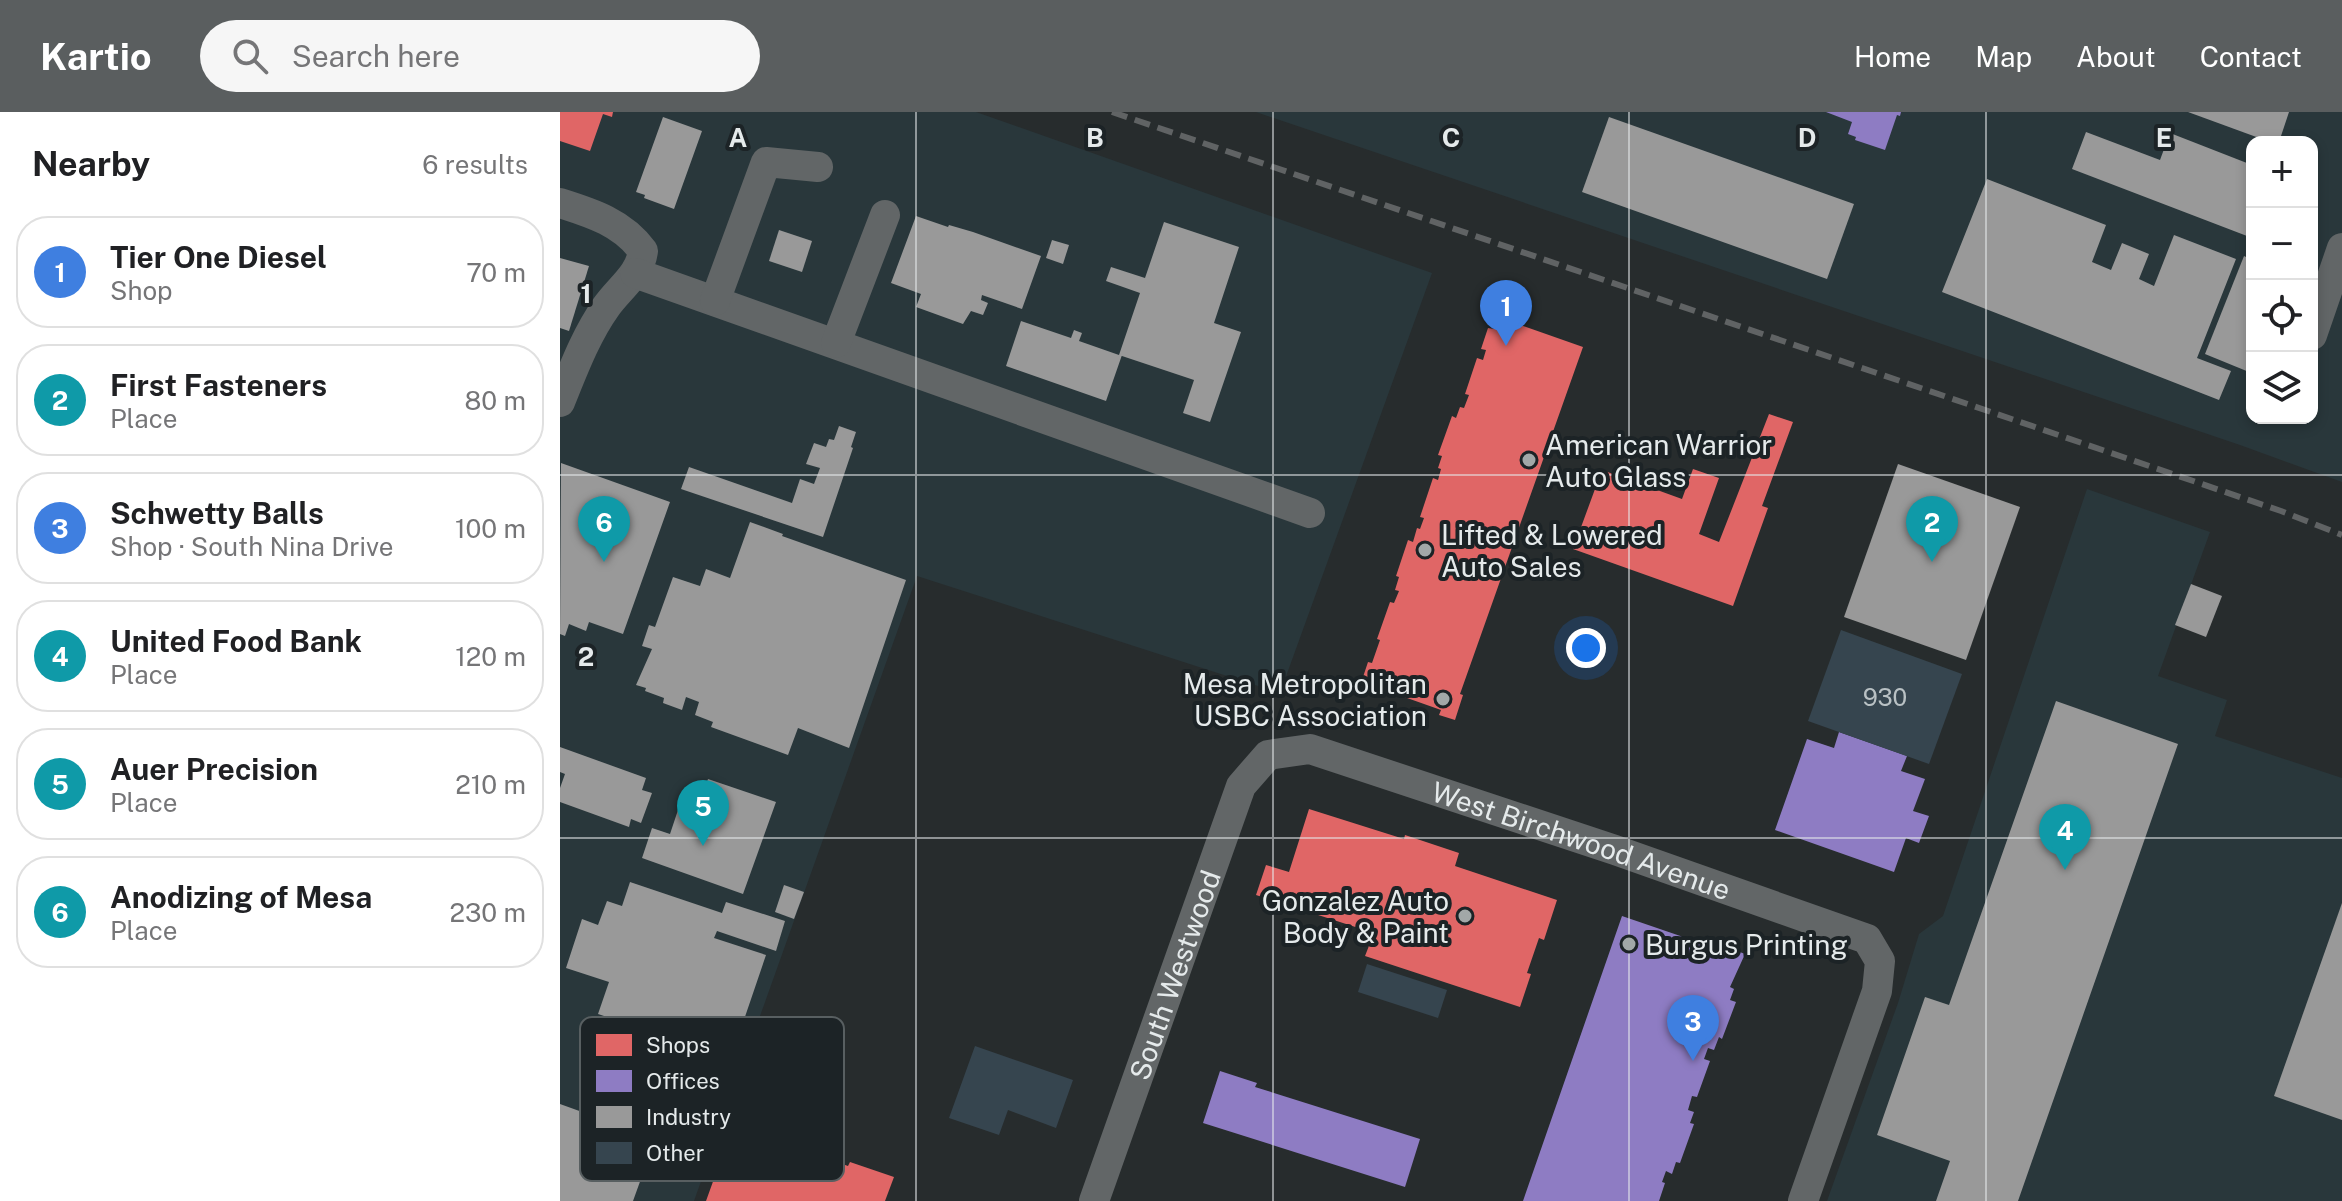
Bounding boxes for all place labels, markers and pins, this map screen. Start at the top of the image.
pin: 1 [1480,280,1532,346]
place label: American Warrior Auto Glass [1545,428,1772,493]
marker: American Warrior Auto Glass [1520,451,1538,469]
pin: 6 [578,496,630,562]
pin: 2 [1906,496,1958,562]
place label: Lifted & Lowered Auto Sales [1441,518,1663,583]
marker: Lifted & Lowered Auto Sales [1416,541,1434,559]
place label: Mesa Metropolitan USBC Association [1183,667,1427,732]
marker: Mesa Metropolitan USBC Association [1434,690,1452,708]
pin: 5 [677,780,729,846]
pin: 4 [2039,804,2091,870]
place label: Gonzalez Auto Body & Paint [1262,884,1449,949]
marker: Gonzalez Auto Body & Paint [1456,907,1474,925]
place label: Burgus Printing [1645,928,1848,961]
marker: Burgus Printing [1620,935,1638,953]
pin: 3 [1667,995,1719,1061]

